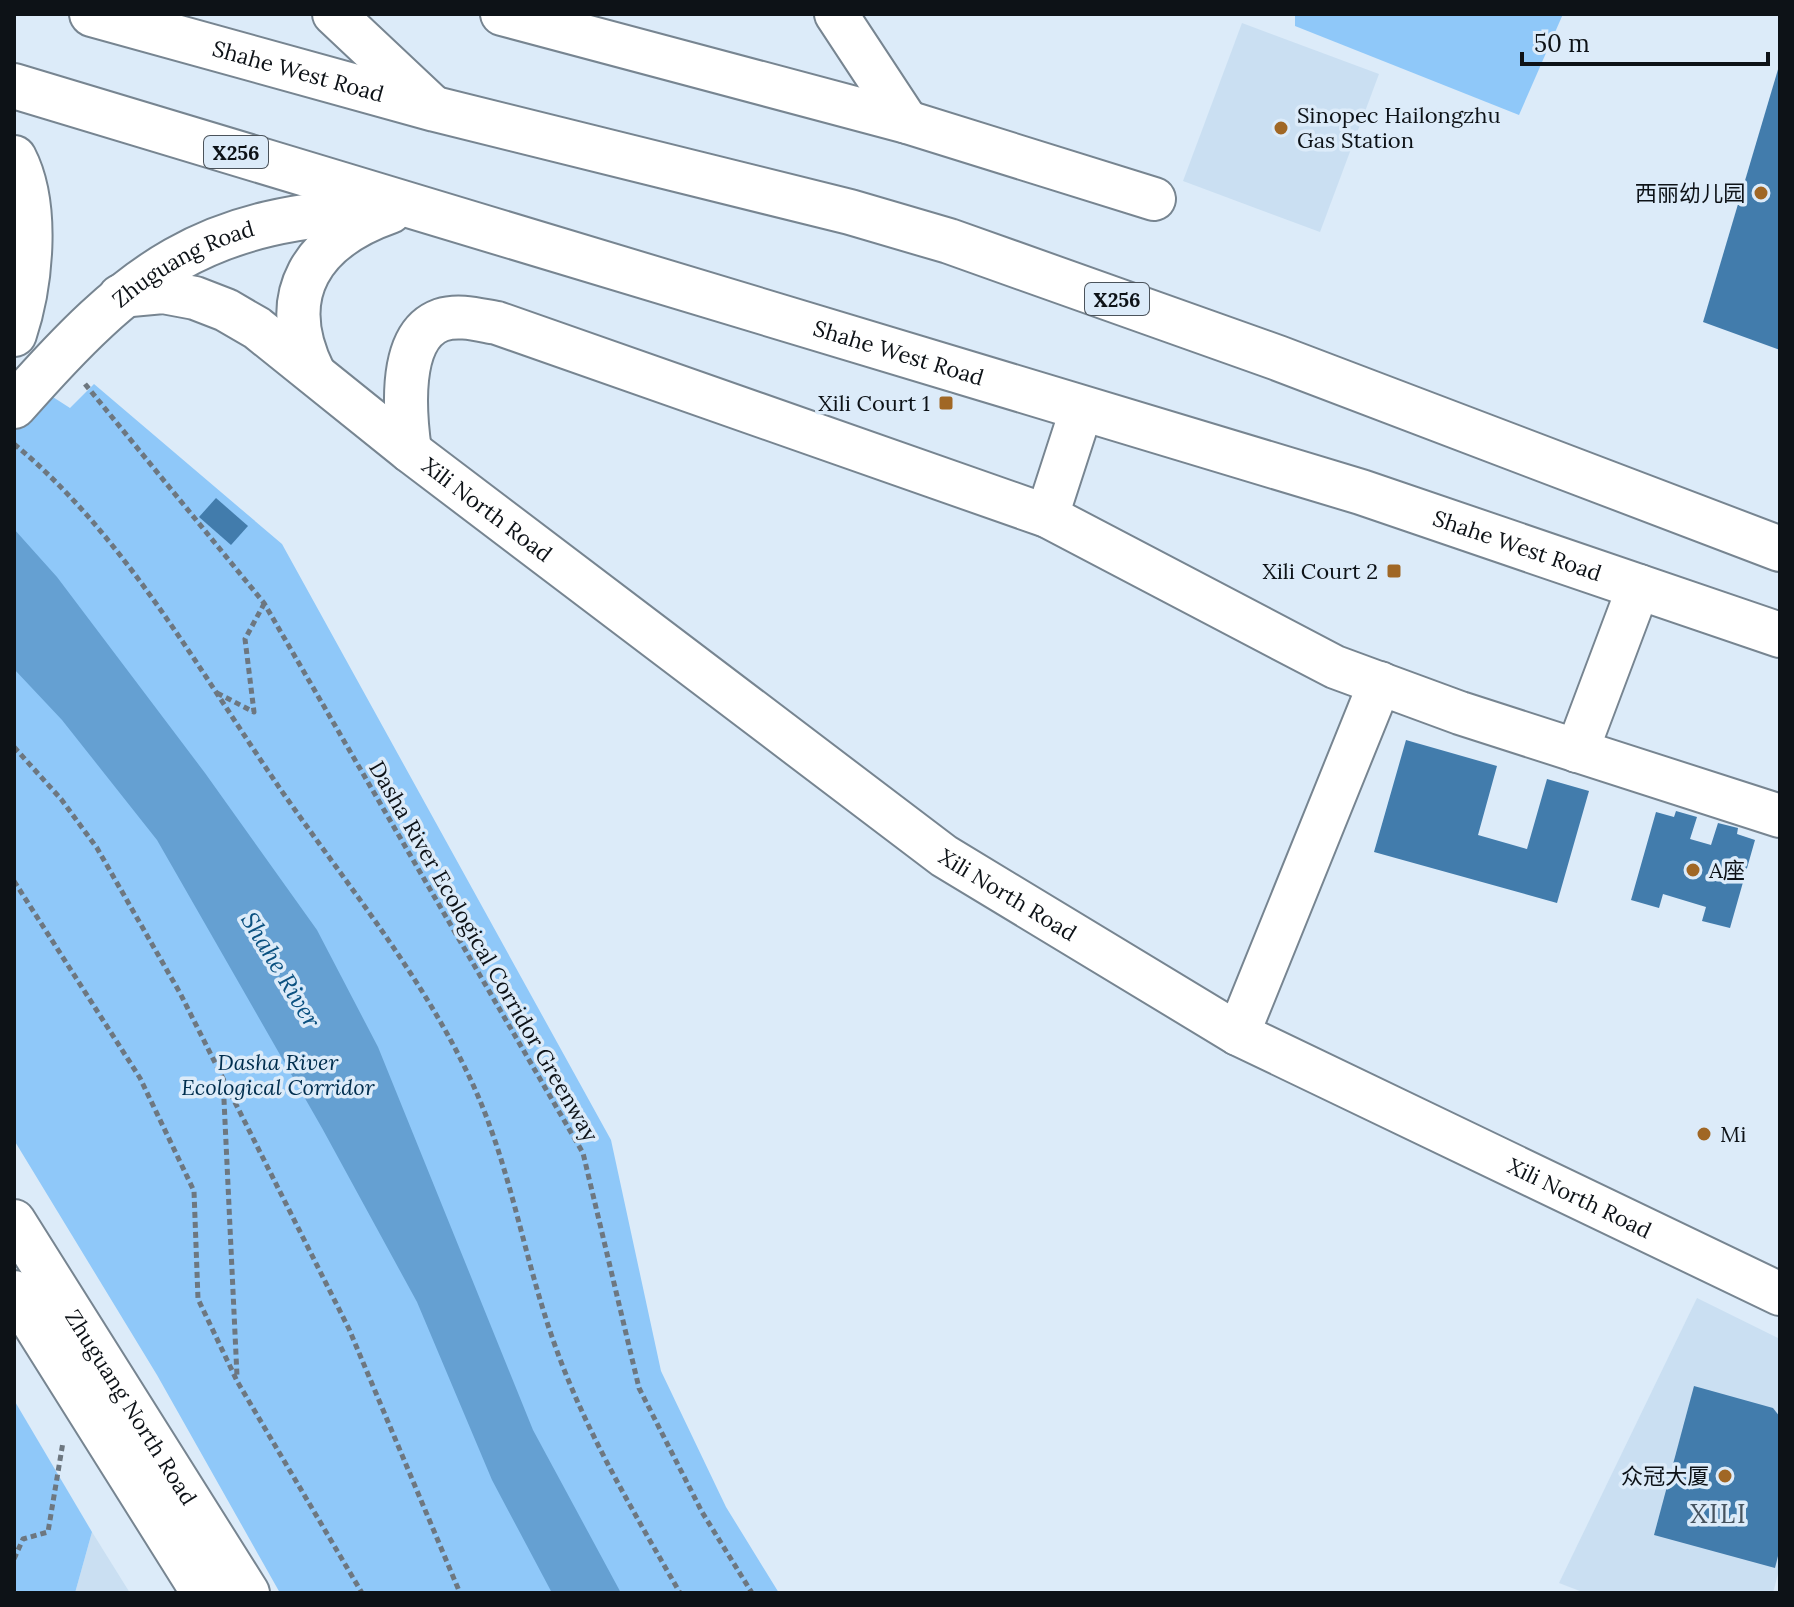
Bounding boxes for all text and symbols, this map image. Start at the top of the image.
scale bar [1522,16,1768,66]
text: 50 m [1534,28,1590,59]
street label: Shahe West Road [209,34,387,108]
place label: Sinopec Hailongzhu Gas Station [1297,101,1501,154]
marker: Sinopec Hailongzhu Gas Station [1272,119,1290,137]
road number: X256 [204,136,268,168]
place label: 西丽幼儿园 [1635,179,1745,207]
marker: 西丽幼儿园 [1752,184,1770,202]
street label: Zhuguang Road [106,214,257,313]
road number: X256 [1085,283,1149,315]
street label: Shahe West Road [810,314,987,392]
place label: Xili Court 1 [818,389,930,417]
marker: Xili Court 1 [937,394,955,412]
street label: Xili North Road [417,451,558,568]
street label: Shahe West Road [1429,504,1605,587]
place label: Xili Court 2 [1262,557,1378,585]
marker: Xili Court 2 [1385,562,1403,580]
street label: Dasha River Ecological Corridor Greenway [363,756,605,1147]
street label: Xili North Road [934,842,1082,947]
place label: A座 [1708,856,1745,884]
marker: A座 [1684,861,1702,879]
water label: Shahe River [234,906,328,1034]
park label: Dasha River Ecological Corridor [181,1048,376,1101]
place label: Mi [1720,1120,1746,1148]
marker: Mi [1695,1125,1713,1143]
street label: Xili North Road [1503,1152,1656,1244]
street label: Zhuguang North Road [59,1304,203,1510]
place label: 众冠大厦 [1621,1462,1709,1490]
marker: 众冠大厦 [1716,1467,1734,1485]
district label: XILI [1690,1497,1748,1530]

